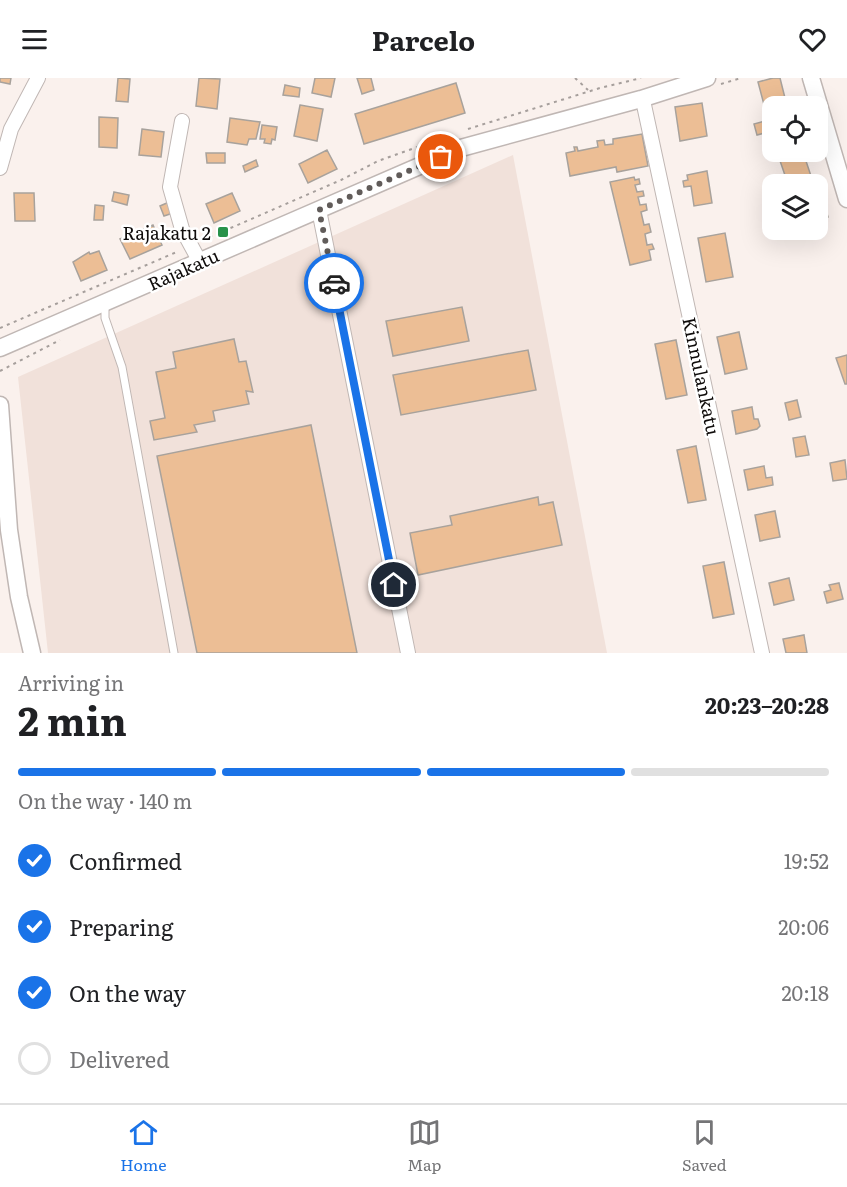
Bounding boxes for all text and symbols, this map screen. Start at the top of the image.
text: Parcelo [372,19,475,59]
icon: menu [18,23,51,56]
icon: heart [796,23,829,56]
map controls [762,96,828,240]
button: locate [762,96,828,162]
pin [415,131,466,182]
icon: bag [424,140,457,173]
button: layers [762,174,828,240]
place label: Rajakatu 2 [122,219,211,246]
marker: Rajakatu 2 [216,225,230,239]
street label: Rajakatu [143,241,223,297]
courier [304,253,364,313]
icon: car [318,267,351,300]
street label: Kinnulankatu [676,314,728,438]
pin [368,559,419,610]
icon: home [377,568,410,601]
text: Arriving in [18,667,124,697]
text: 20:23–20:28 [705,688,829,721]
text: 2 min [18,690,127,748]
text: On the way · 140 m [18,785,192,815]
icon: check [18,844,51,877]
text: Confirmed [69,844,182,877]
text: 19:52 [784,845,829,875]
icon: check [18,910,51,943]
text: Preparing [69,910,173,943]
text: 20:06 [778,911,829,941]
icon: check [18,976,51,1009]
text: On the way [69,976,186,1009]
text: 20:18 [781,977,829,1007]
text: Delivered [69,1042,170,1075]
tab: Home [120,1116,167,1176]
tab: Map [407,1116,441,1176]
tab: Saved [682,1116,727,1176]

